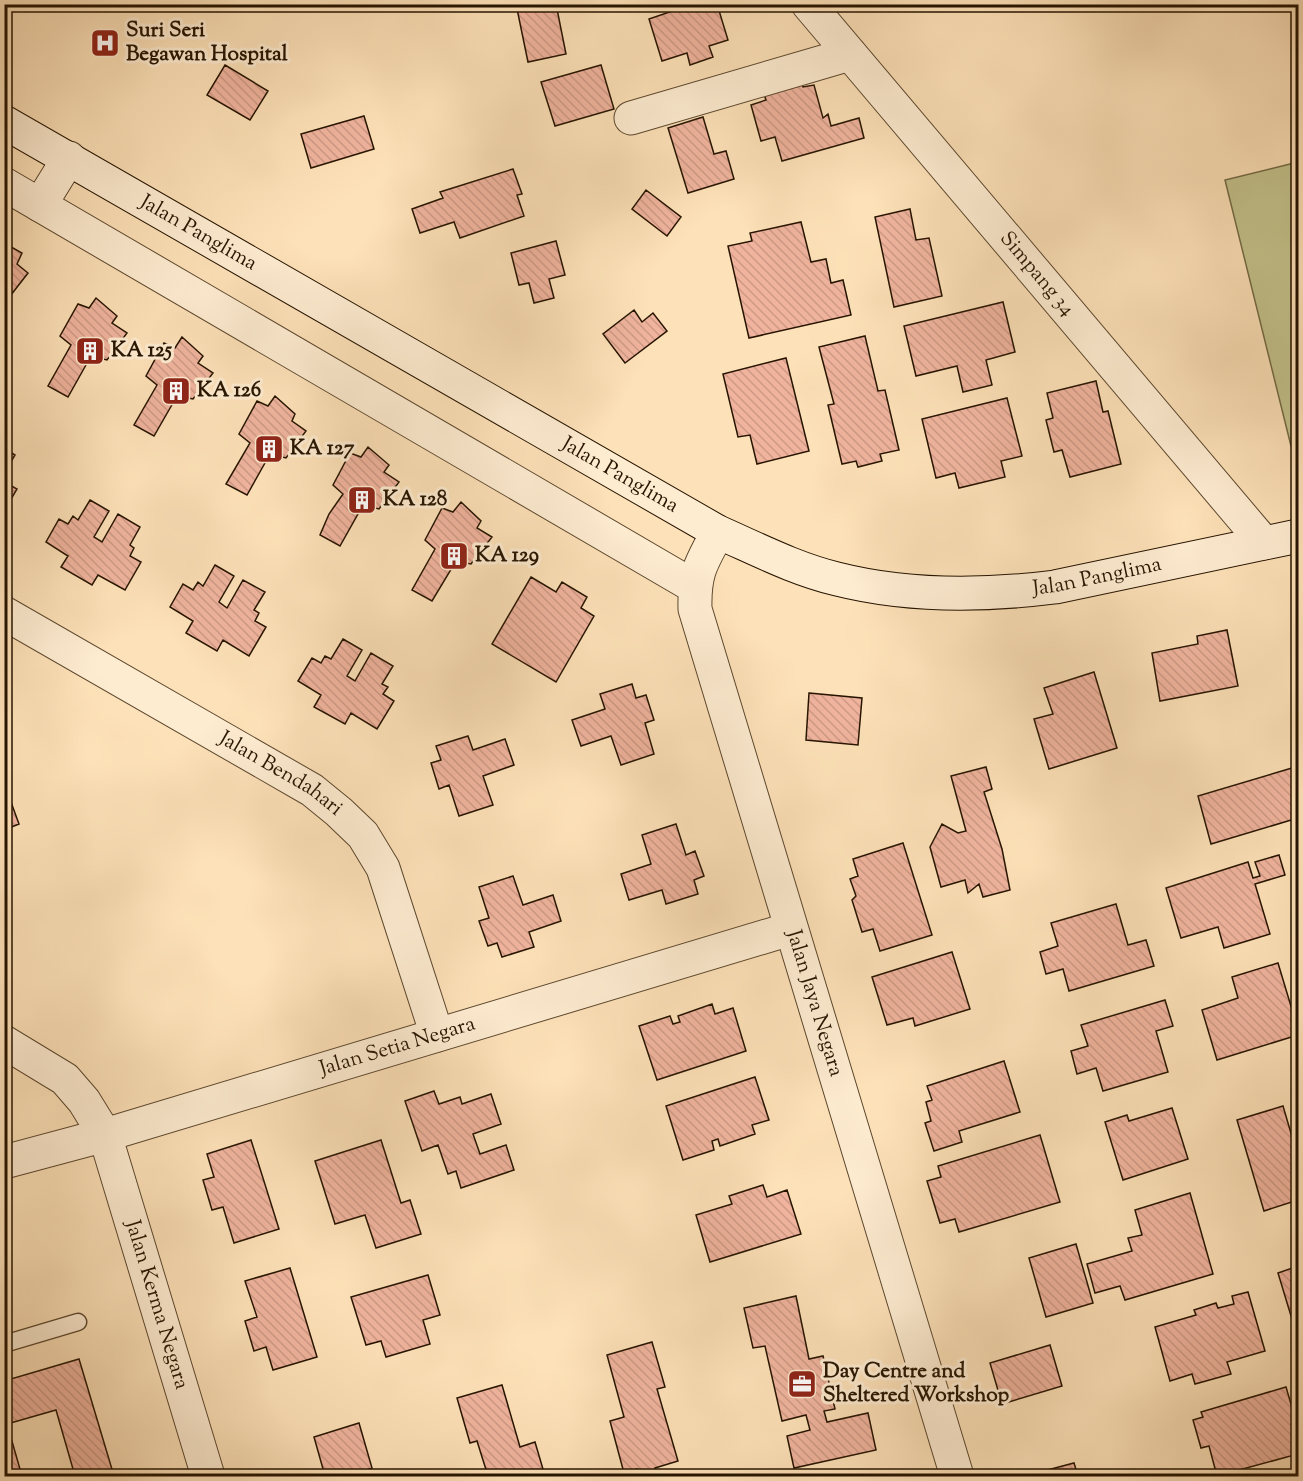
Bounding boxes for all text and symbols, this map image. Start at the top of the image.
place label: Suri Seri Begawan Hospital [126,16,288,70]
hospital icon: Suri Seri Begawan Hospital [89,27,121,59]
street label: Jalan Panglima [133,187,263,279]
street label: Simpang 34 [992,225,1081,323]
building icon: KA 125 [74,335,106,367]
place label: KA 125 [111,336,173,366]
building icon: KA 126 [160,375,192,407]
place label: KA 126 [197,376,261,406]
street label: Jalan Panglima [555,429,684,521]
building icon: KA 127 [253,433,285,465]
place label: KA 127 [290,434,355,464]
building icon: KA 128 [346,484,378,516]
place label: KA 128 [383,485,448,515]
building icon: KA 129 [438,540,470,572]
place label: KA 129 [475,541,539,571]
street label: Jalan Panglima [1030,550,1165,605]
street label: Jalan Bendahari [212,724,349,824]
street label: Jalan Jaya Negara [778,926,851,1081]
street label: Jalan Setia Negara [315,1009,479,1085]
street label: Jalan Kerma Negara [116,1216,196,1394]
place label: Day Centre and Sheltered Workshop [823,1357,1010,1411]
office icon: Day Centre and Sheltered Workshop [786,1368,818,1400]

